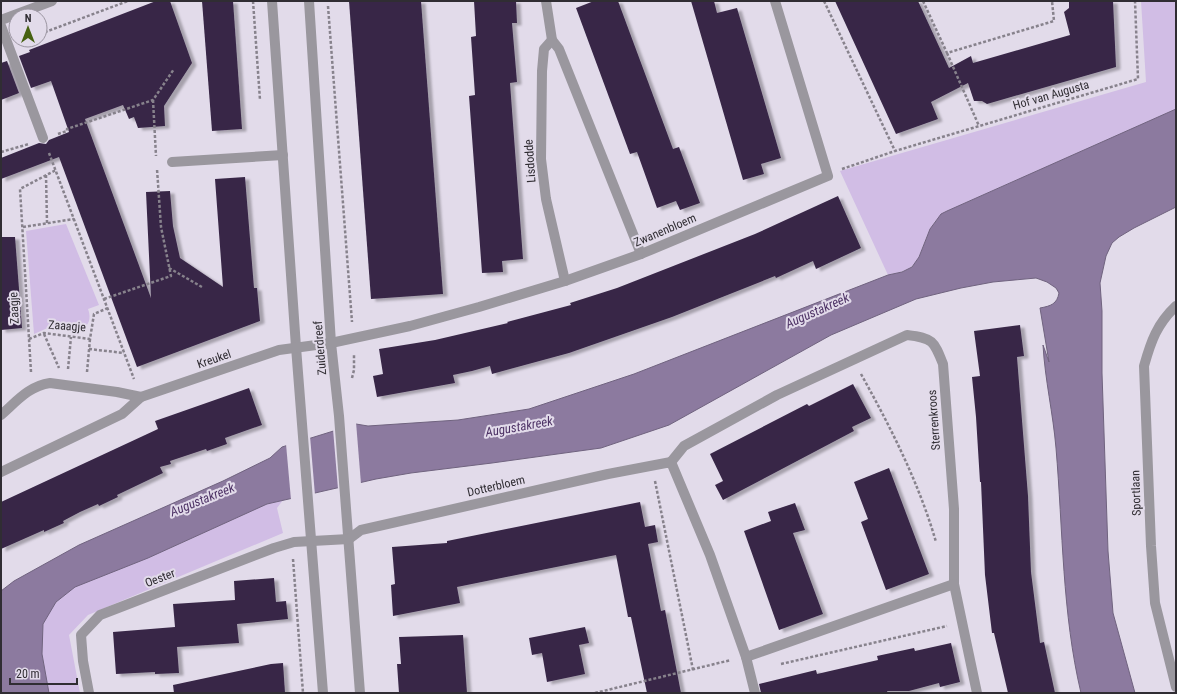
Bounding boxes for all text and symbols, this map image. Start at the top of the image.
north arrow [8,8,48,48]
text: N [25,12,32,25]
street label: Hof van Augusta [1011,77,1091,113]
street label: Lisdodde [521,138,538,183]
street label: Zwanenbloem [632,211,698,249]
water label: Augustakreek [782,290,852,332]
street label: Zaagje [6,291,22,324]
street label: Zaaagje [48,318,87,334]
street label: Zuiderdreef [311,320,329,376]
street label: Kreukel [195,347,233,371]
street label: Sterrenkroos [925,389,943,451]
water label: Augustakreek [483,413,554,440]
street label: Sportlaan [1128,470,1144,516]
street label: Dotterbloem [466,473,526,499]
water label: Augustakreek [167,480,237,520]
street label: Oester [143,566,177,590]
scale bar [10,660,77,686]
text: 20 m [16,667,40,681]

